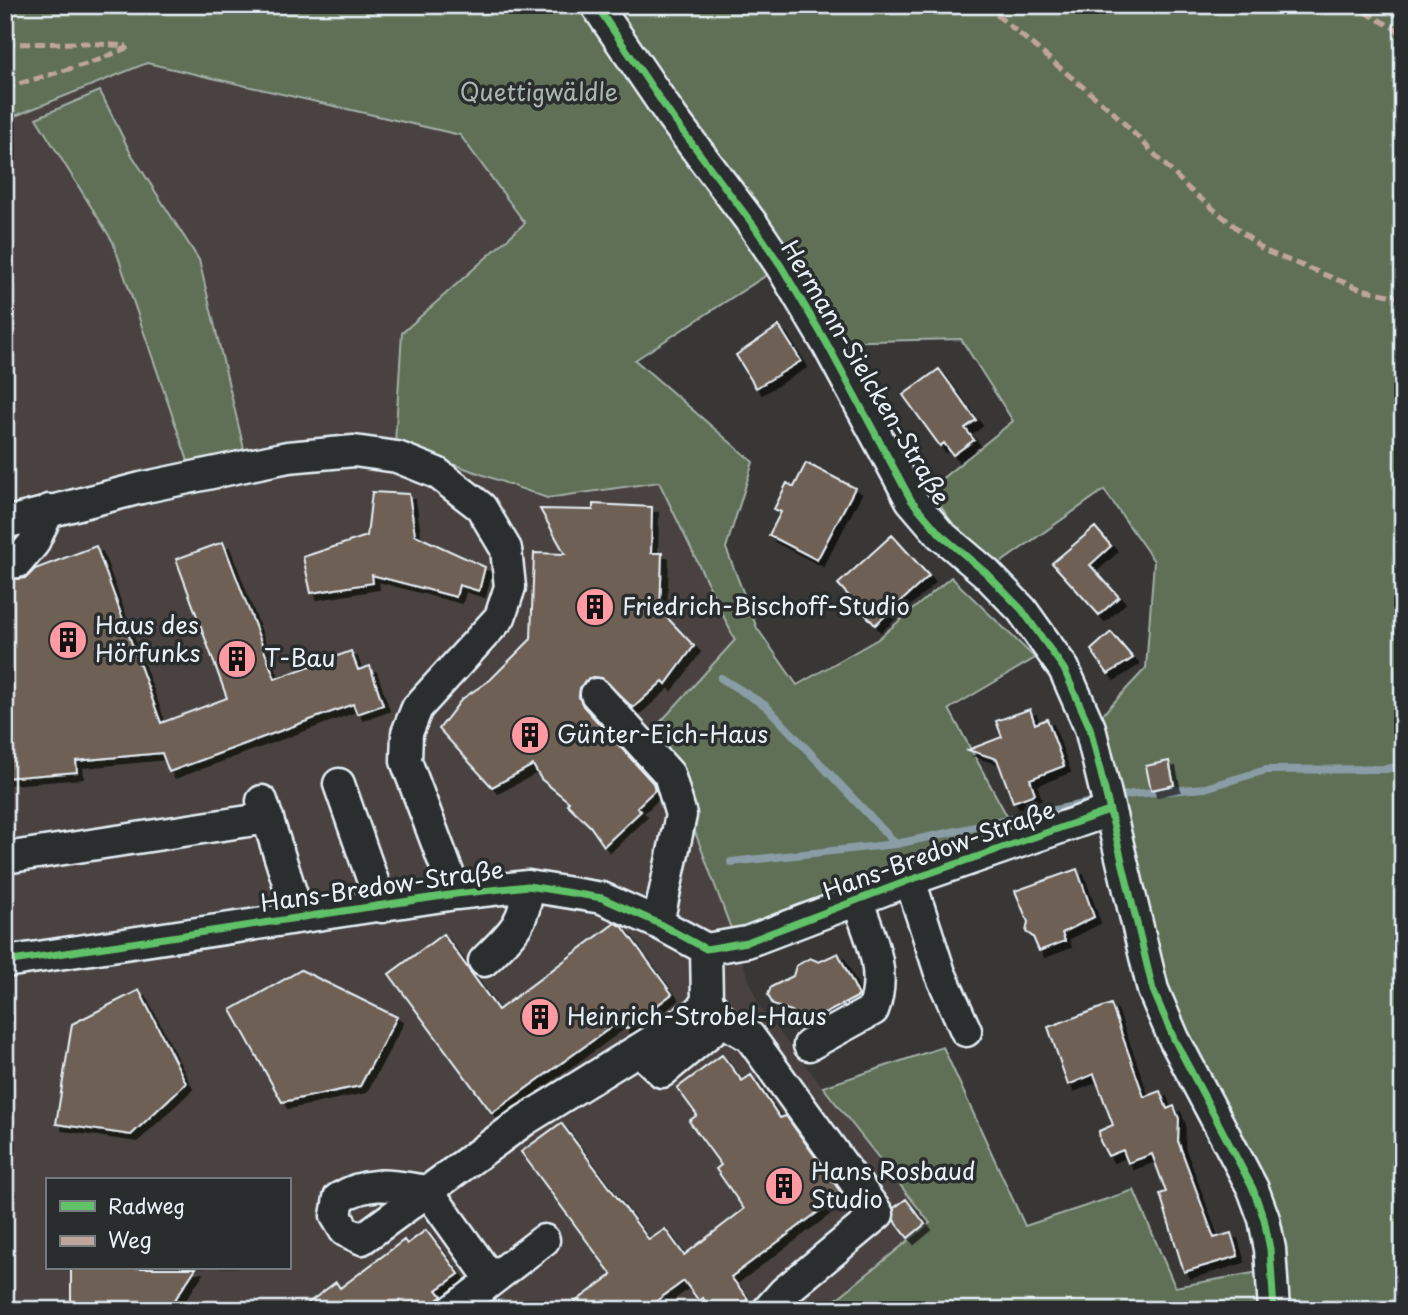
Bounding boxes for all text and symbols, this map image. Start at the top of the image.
park label: Quettigwäldle [460,73,618,109]
street label: Hermann-Sielcken-Straße [773,233,960,511]
building icon: Friedrich-Bischoff-Studio [574,586,616,628]
place label: Friedrich-Bischoff-Studio [622,587,910,623]
place label: Haus des Hörfunks [95,606,200,670]
building icon: Haus des Hörfunks [47,619,89,661]
building icon: T-Bau [216,638,258,680]
place label: T-Bau [264,639,335,675]
building icon: Günter-Eich-Haus [509,714,551,756]
place label: Günter-Eich-Haus [557,715,768,751]
street label: Hans-Bredow-Straße [817,790,1060,908]
street label: Hans-Bredow-Straße [258,850,505,920]
building icon: Heinrich-Strobel-Haus [519,996,561,1038]
place label: Heinrich-Strobel-Haus [567,997,827,1033]
place label: Hans Rosbaud Studio [811,1152,975,1216]
building icon: Hans Rosbaud Studio [763,1165,805,1207]
legend [46,1178,290,1270]
text: Radweg [108,1189,185,1221]
text: Weg [108,1223,152,1255]

